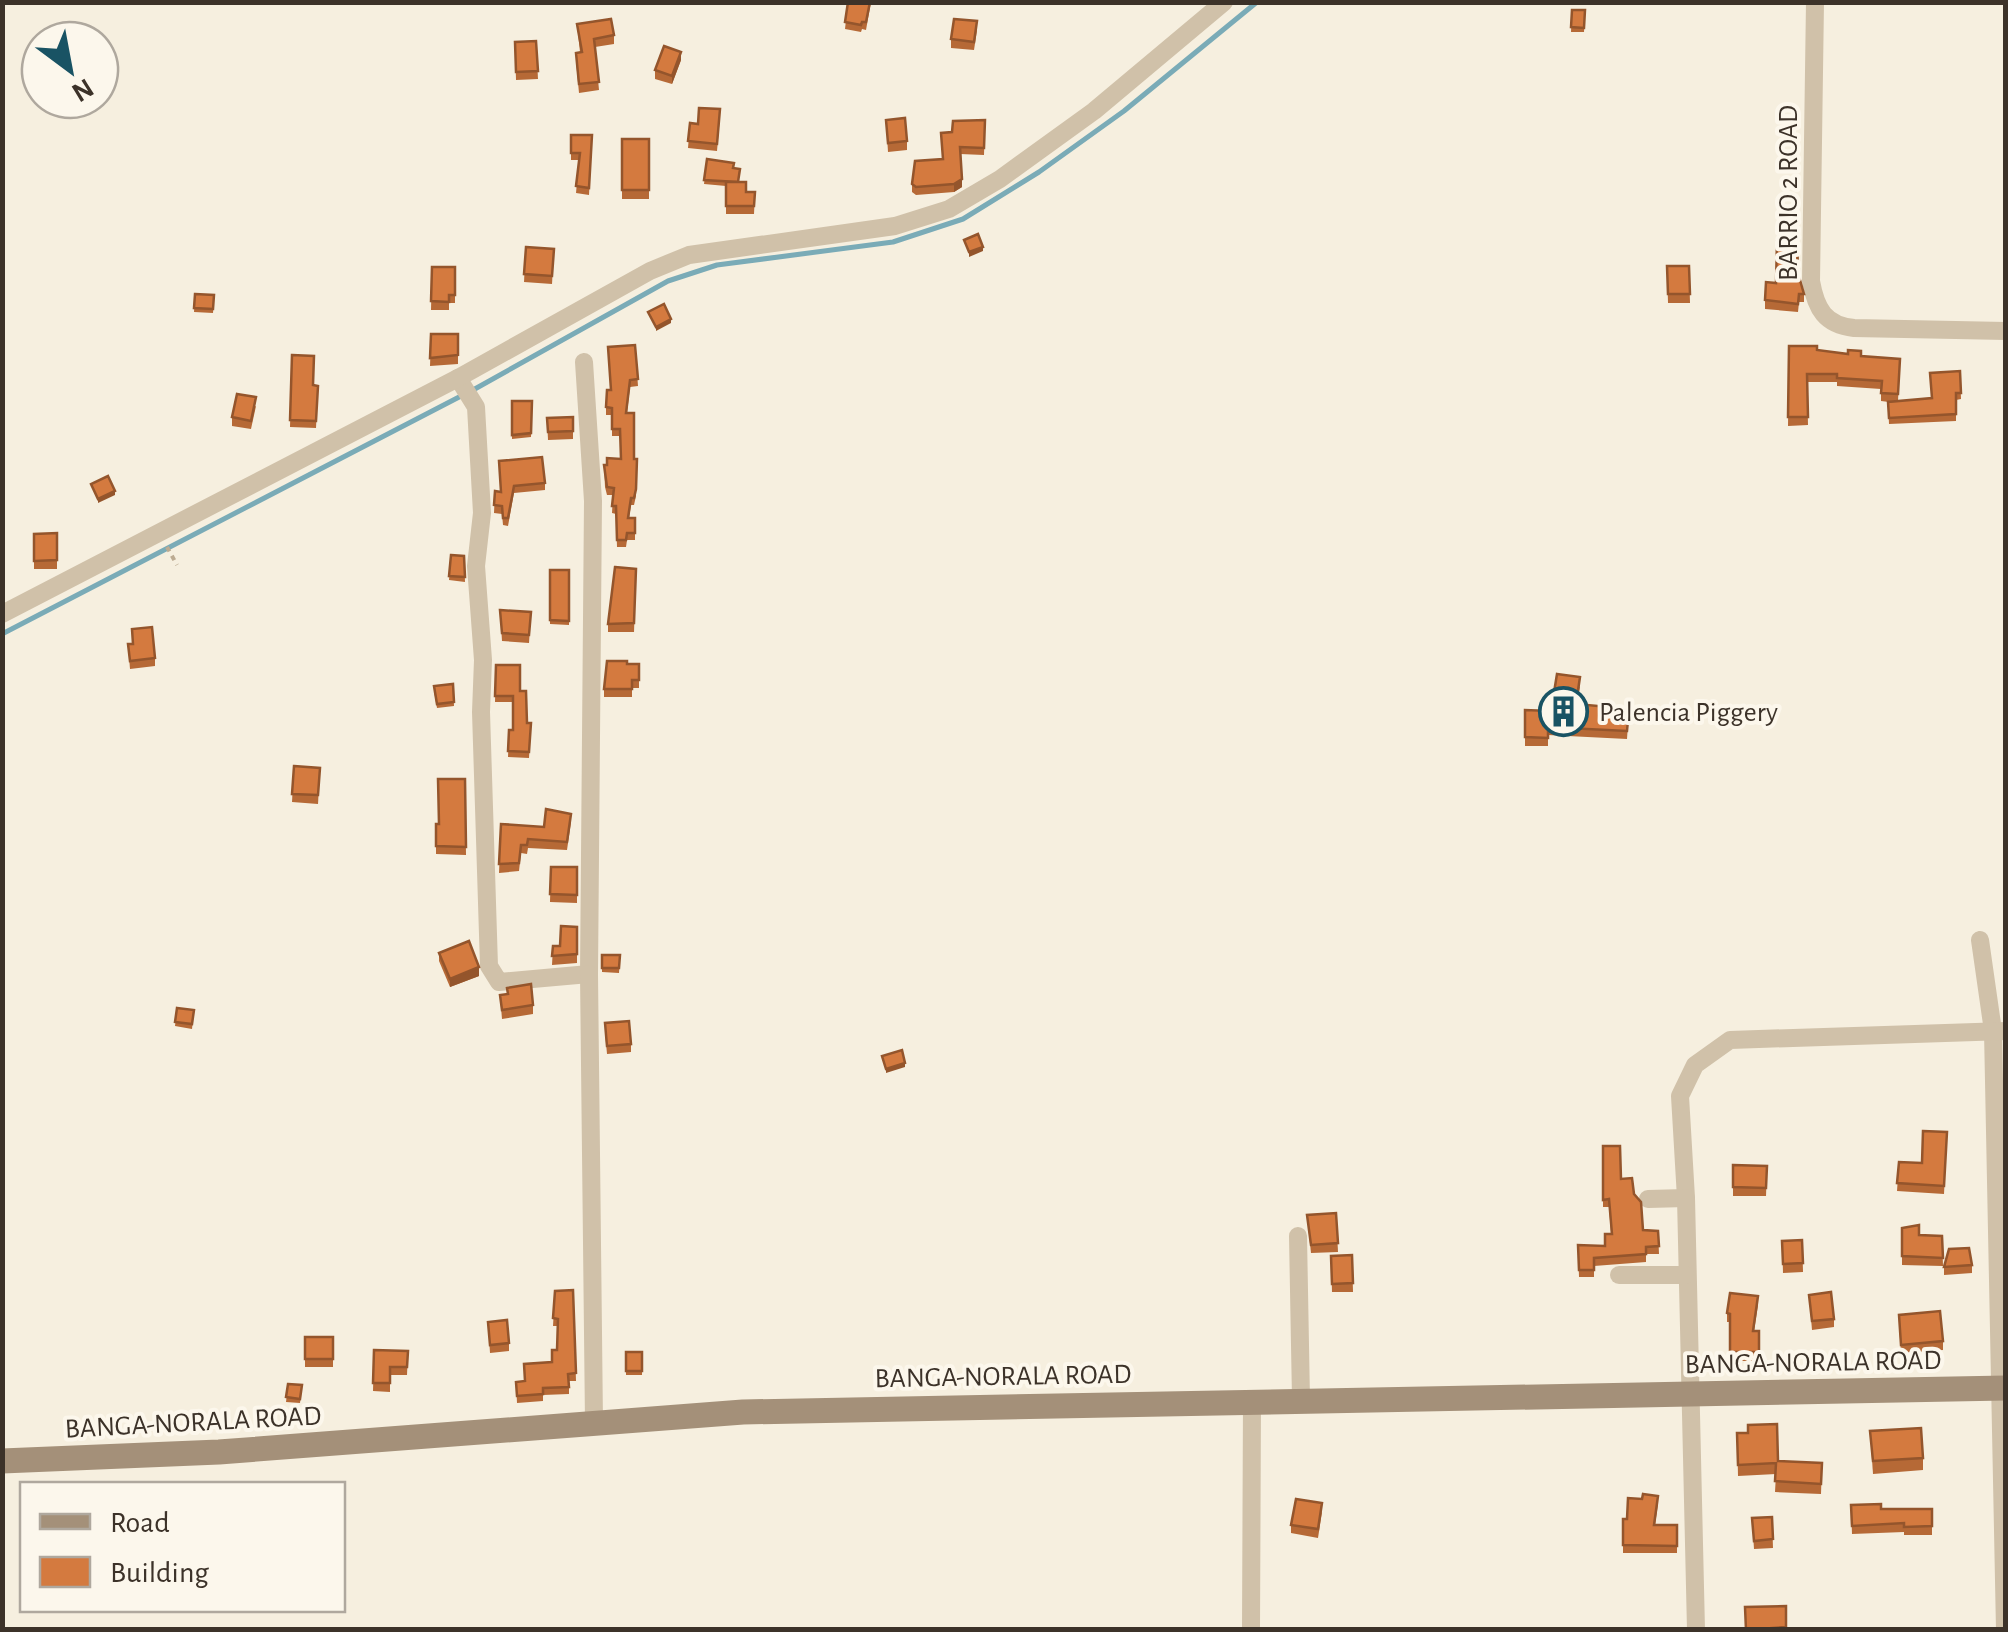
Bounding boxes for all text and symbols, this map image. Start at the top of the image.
north arrow [20,20,120,120]
text: N [67,72,98,107]
street label: BARRIO 2 ROAD [1775,105,1803,281]
building icon: Palencia Piggery [1538,685,1590,737]
place label: Palencia Piggery [1599,699,1778,727]
street label: BANGA-NORALA ROAD [1684,1347,1942,1379]
street label: BANGA-NORALA ROAD [874,1361,1132,1393]
street label: BANGA-NORALA ROAD [64,1402,322,1444]
legend [20,1482,345,1612]
text: Road [110,1508,170,1538]
text: Building [110,1558,209,1588]

